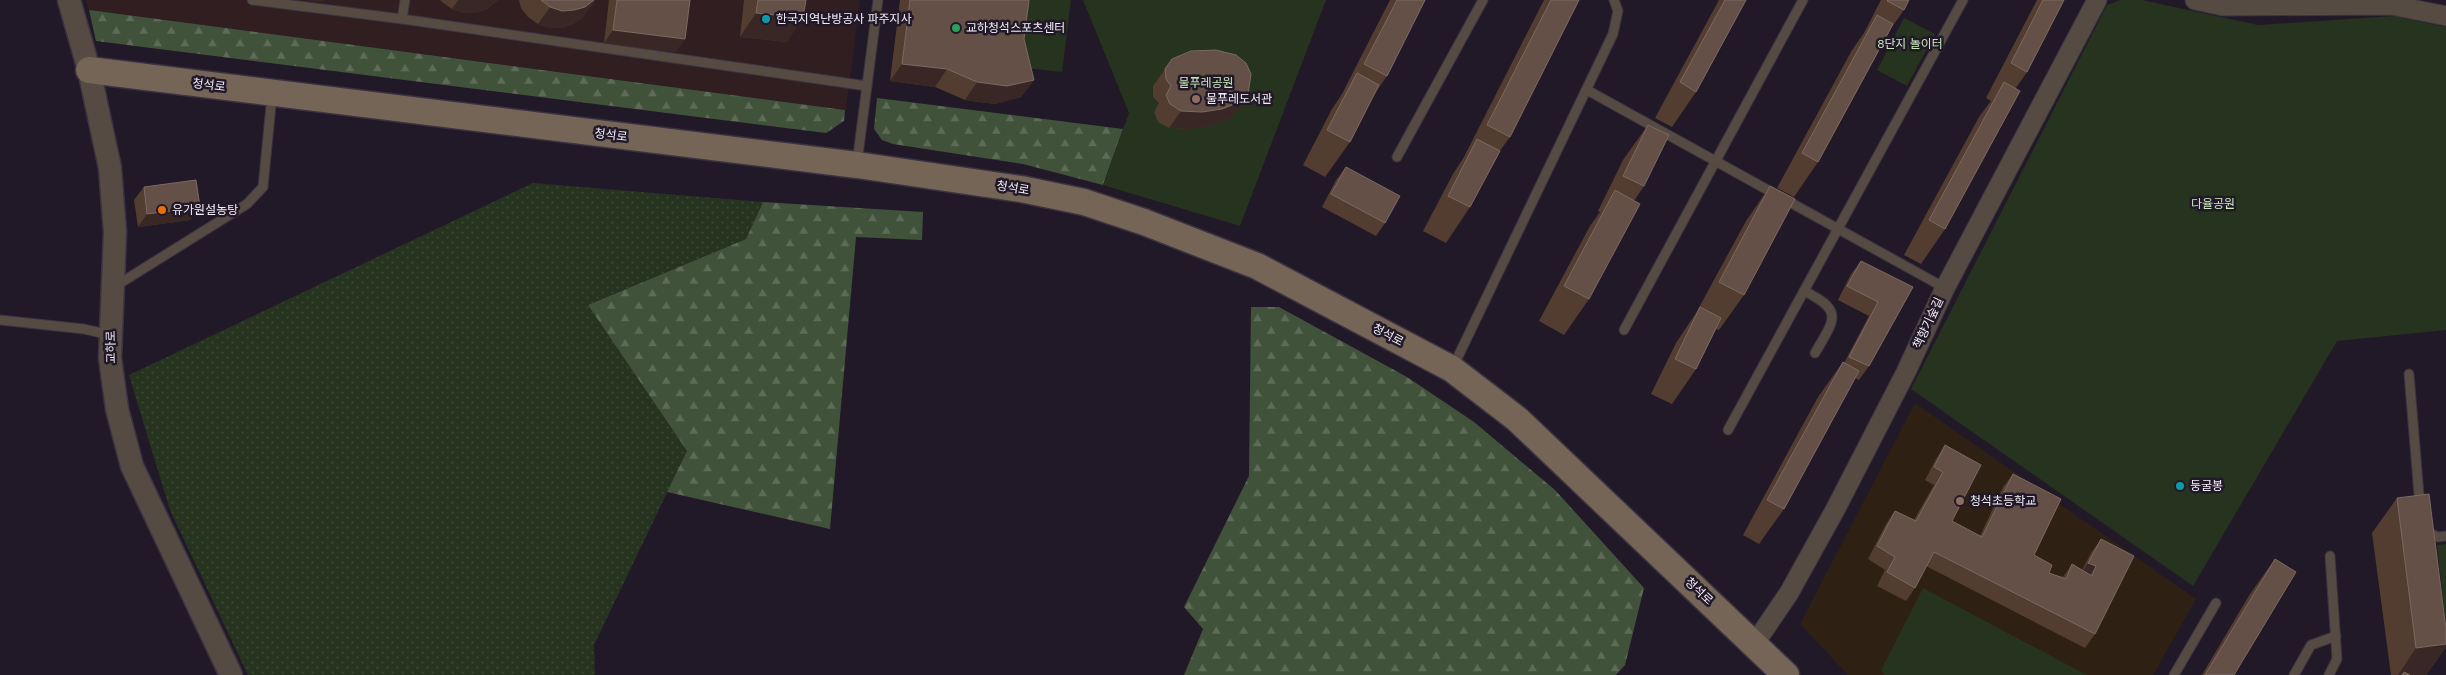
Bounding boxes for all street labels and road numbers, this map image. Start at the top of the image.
street label: 청석로 [192,75,226,95]
street label: 청석로 [594,125,628,145]
street label: 청석로 [995,178,1031,198]
street label: 책향기숲길 [1909,295,1947,351]
street label: 청석로 [1370,320,1406,350]
street label: 교하로 [103,330,119,364]
street label: 청석로 [1681,574,1717,608]

